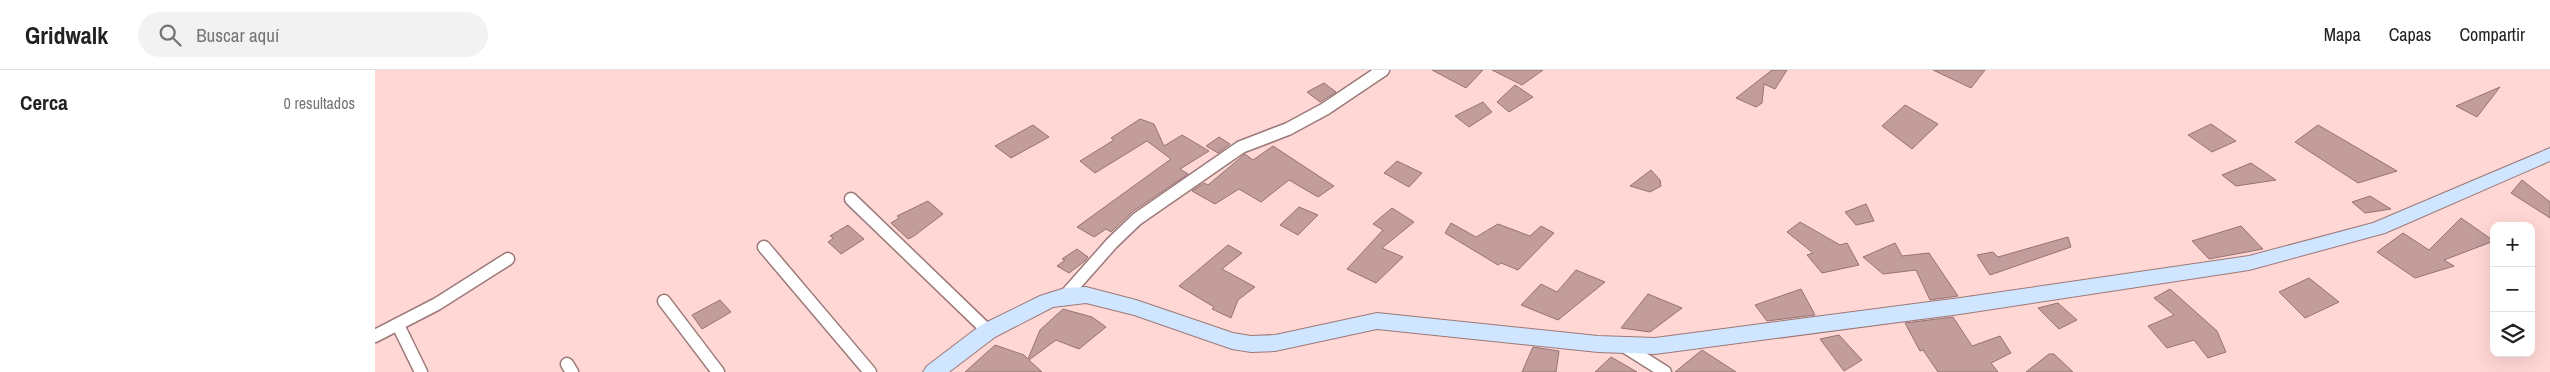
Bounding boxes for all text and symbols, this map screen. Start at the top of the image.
search box [138,12,488,57]
text: Gridwalk [25,19,108,51]
icon: search [156,21,184,49]
text: Buscar aquí [196,22,279,48]
text: Mapa [2324,22,2361,47]
text: Capas [2389,22,2431,47]
text: Compartir [2459,22,2525,47]
text: Cerca [20,88,68,117]
text: 0 resultados [284,92,355,114]
map controls [2490,222,2535,357]
button: + [2490,222,2535,267]
button: − [2490,267,2535,312]
button: layers [2490,312,2535,357]

